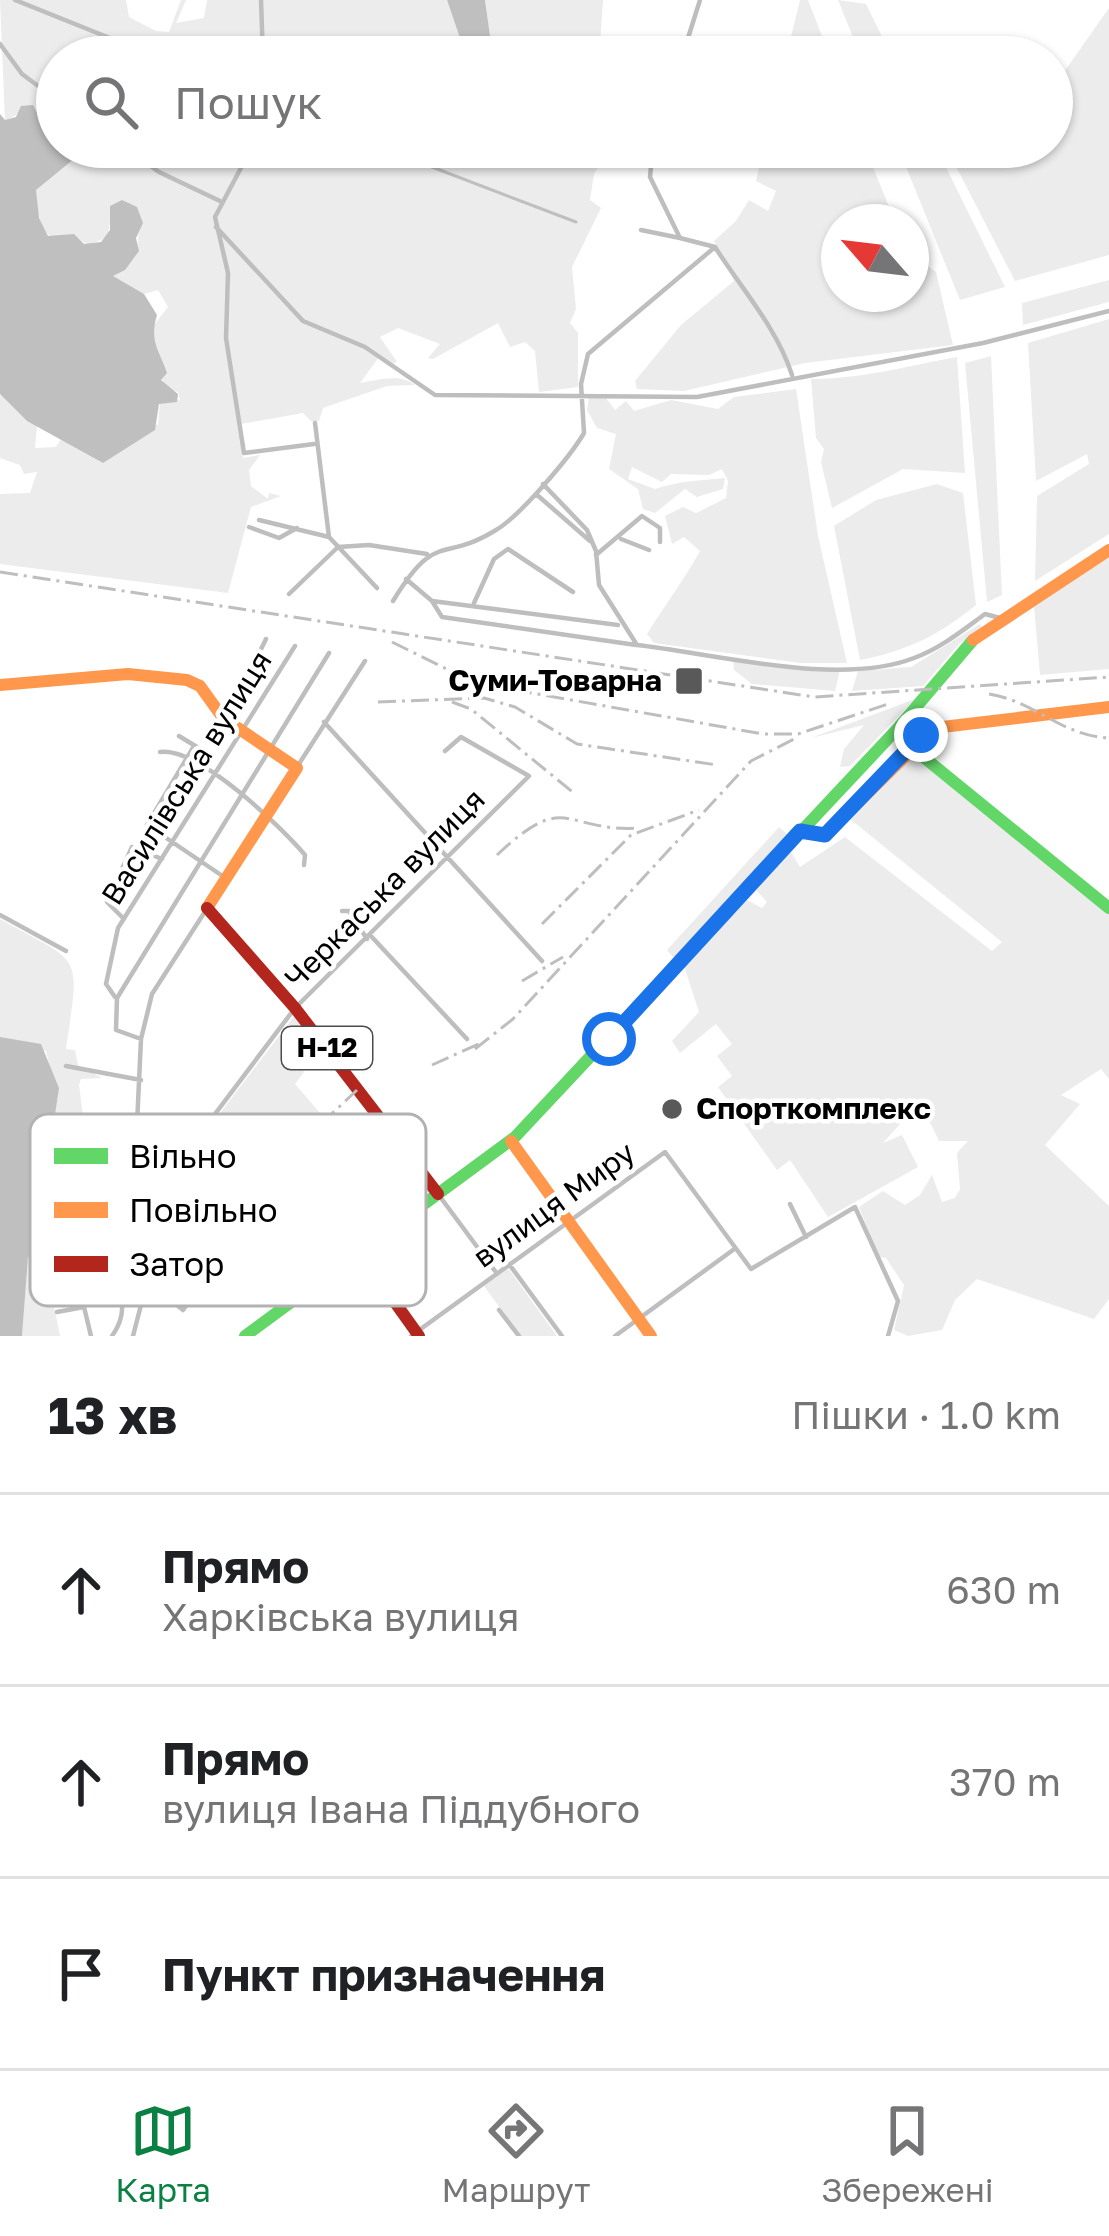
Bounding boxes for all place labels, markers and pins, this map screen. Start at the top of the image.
place label: Суми-Товарна [448,662,662,698]
marker: Суми-Товарна [673,665,705,697]
place label: Спорткомплекс [696,1090,931,1126]
marker: Спорткомплекс [659,1096,685,1122]

